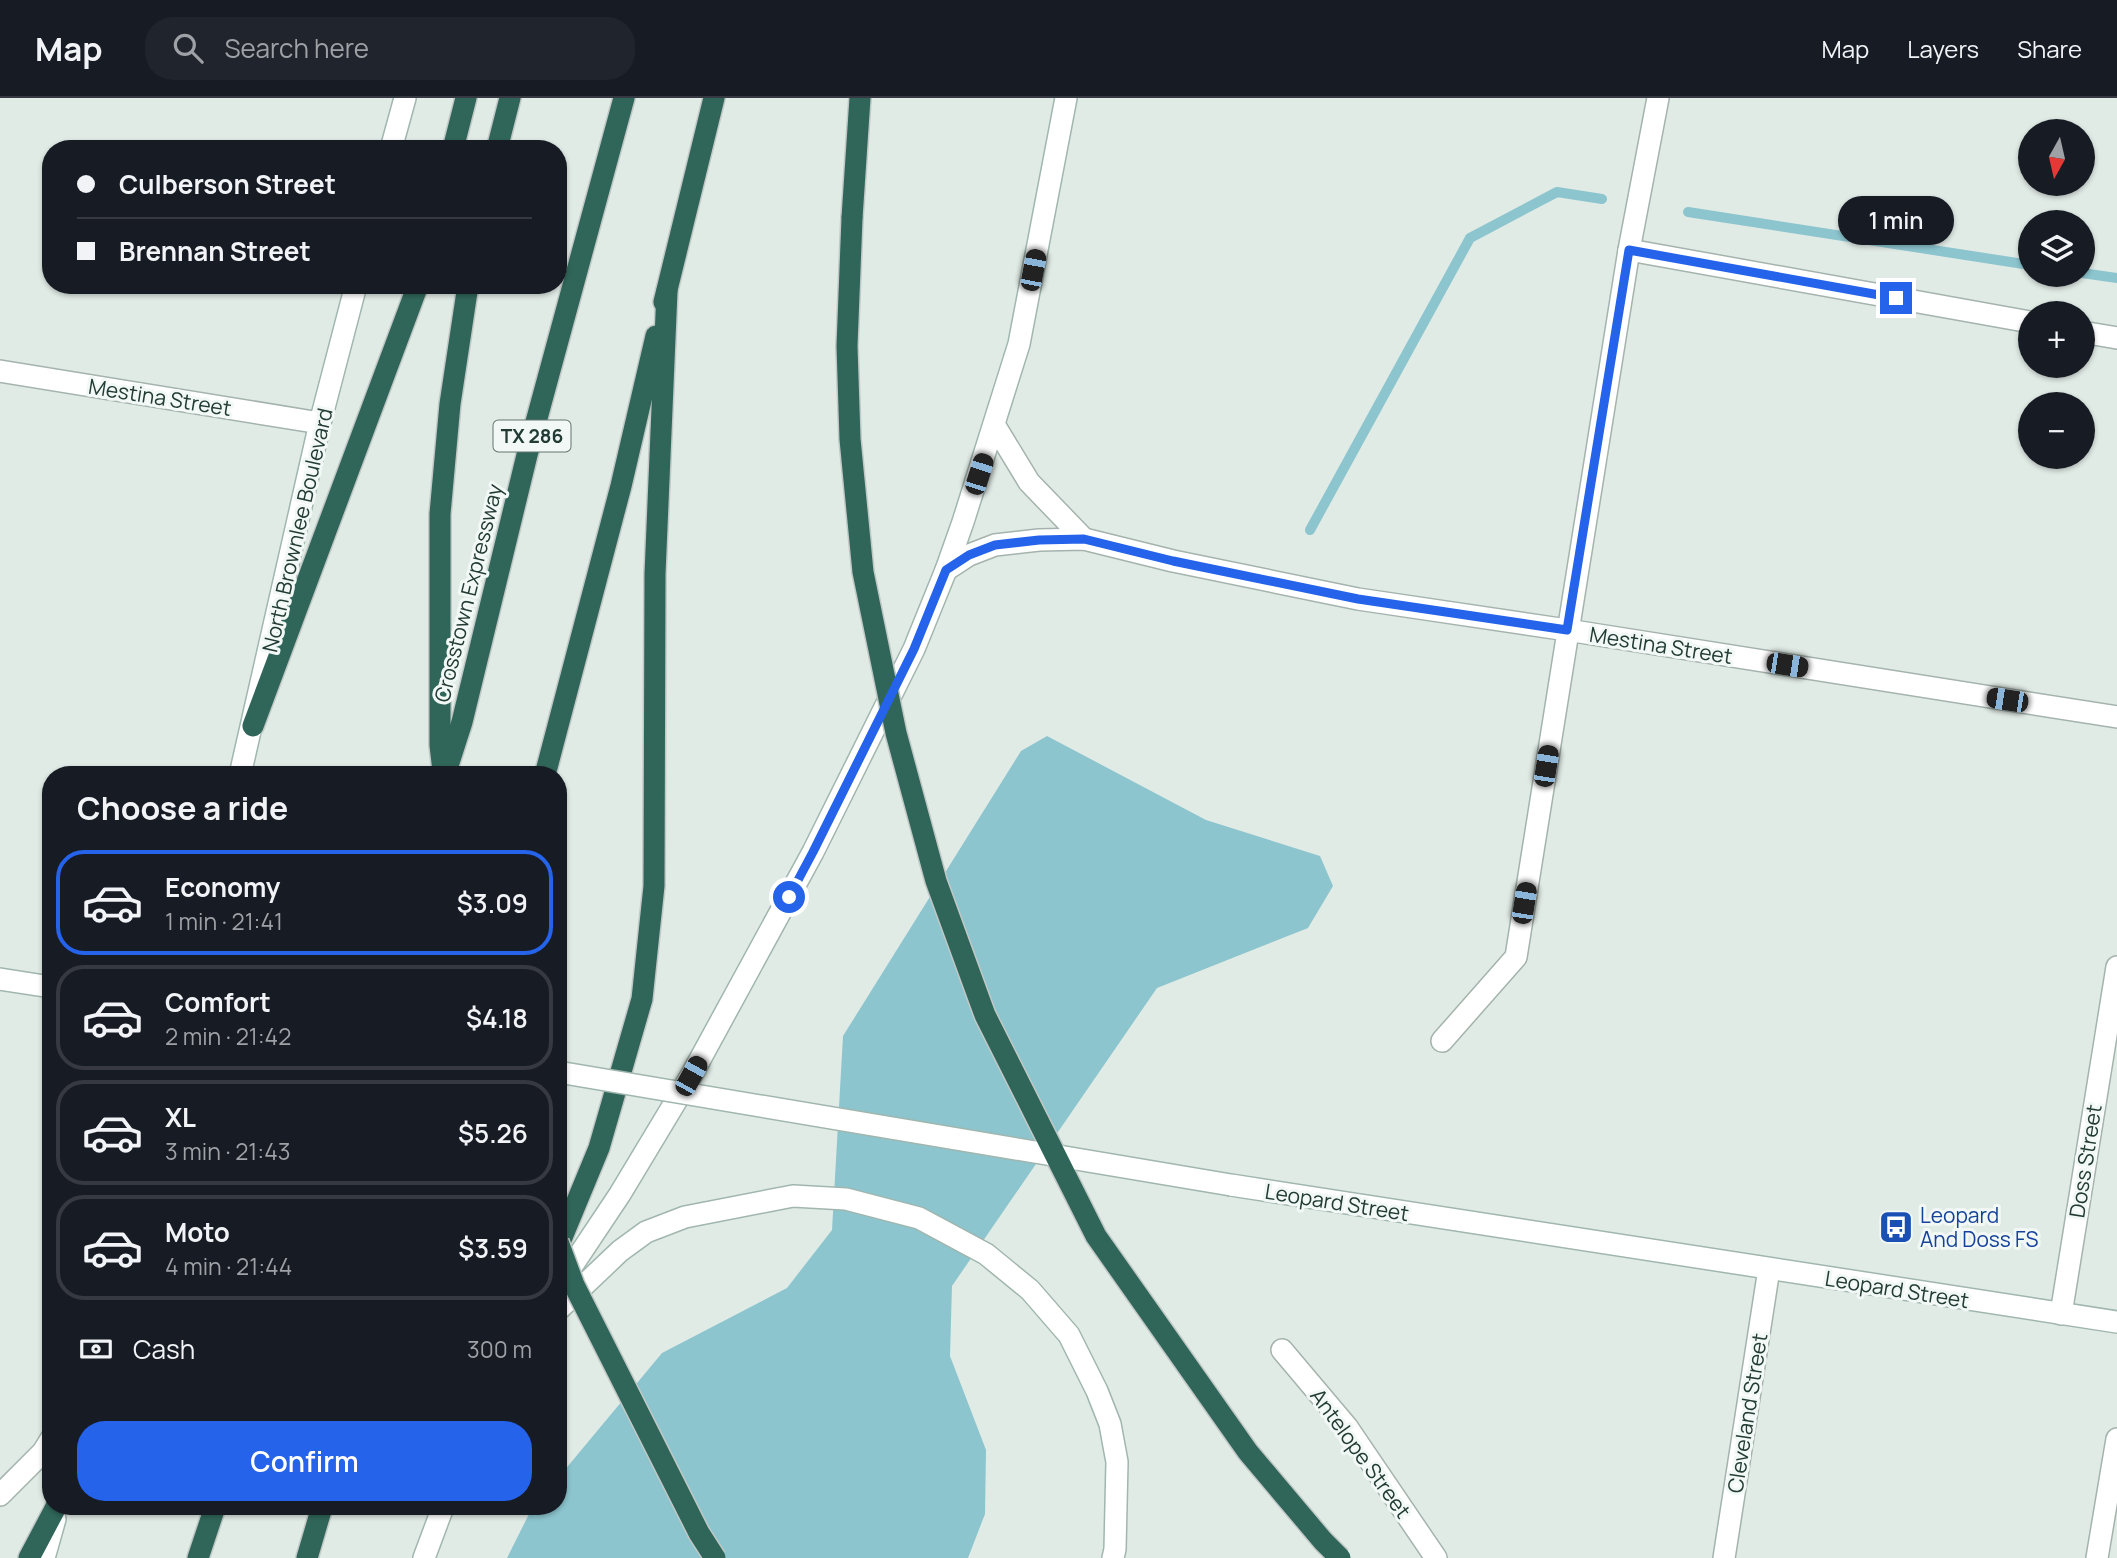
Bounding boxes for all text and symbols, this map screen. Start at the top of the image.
search box [145,17,635,80]
text: Map [35,26,103,71]
icon: search [169,29,207,67]
text: Search here [225,30,369,66]
text: Map [1822,32,1869,65]
text: Layers [1907,32,1979,65]
text: Share [2017,32,2082,65]
north arrow [2018,119,2095,196]
map controls [2018,119,2095,469]
text: Culberson Street [119,166,336,202]
callout: 1 min [1838,197,1954,246]
text: 1 min [1869,204,1923,236]
button: layers [2018,210,2095,287]
text: Brennan Street [119,233,311,269]
car [1019,247,1048,293]
route end [1880,282,1912,314]
button: + [2018,301,2095,378]
street label: Mestina Street [87,372,233,422]
button: − [2018,392,2095,469]
street label: North Brownlee Boulevard [255,405,339,655]
road number: TX 286 [494,420,570,452]
car [963,451,996,497]
street label: Crosstown Expressway [427,481,509,705]
street label: Mestina Street [1588,620,1734,670]
car [1765,651,1810,679]
car [1985,686,2030,714]
car [1533,744,1560,788]
text: Choose a ride [77,786,288,830]
text: Economy [165,869,280,905]
icon: car [81,871,144,934]
route start [773,881,805,913]
car [1511,881,1538,925]
text: $3.09 [457,885,528,921]
text: 1 min · 21:41 [165,905,283,937]
text: Comfort [165,984,271,1020]
icon: car [81,986,144,1049]
text: $4.18 [466,1000,528,1036]
text: 2 min · 21:42 [165,1020,291,1052]
car [672,1053,711,1099]
text: XL [165,1099,196,1135]
icon: car [81,1101,144,1164]
street label: Doss Street [2062,1102,2108,1220]
text: $5.26 [458,1115,528,1151]
text: 3 min · 21:43 [165,1135,291,1167]
street label: Leopard Street [1263,1177,1411,1227]
place label: Leopard And Doss FS [1920,1201,2039,1253]
bus stop icon: Leopard And Doss FS [1877,1208,1915,1246]
text: Moto [165,1214,230,1250]
icon: car [81,1216,144,1279]
text: $3.59 [458,1230,528,1266]
text: 4 min · 21:44 [165,1250,292,1282]
street label: Leopard Street [1823,1264,1971,1314]
icon: cash [77,1330,115,1368]
text: Cash [133,1331,195,1367]
street label: Cleveland Street [1721,1331,1773,1495]
text: 300 m [467,1333,532,1365]
street label: Antelope Street [1304,1382,1418,1524]
button: Confirm [77,1421,532,1501]

